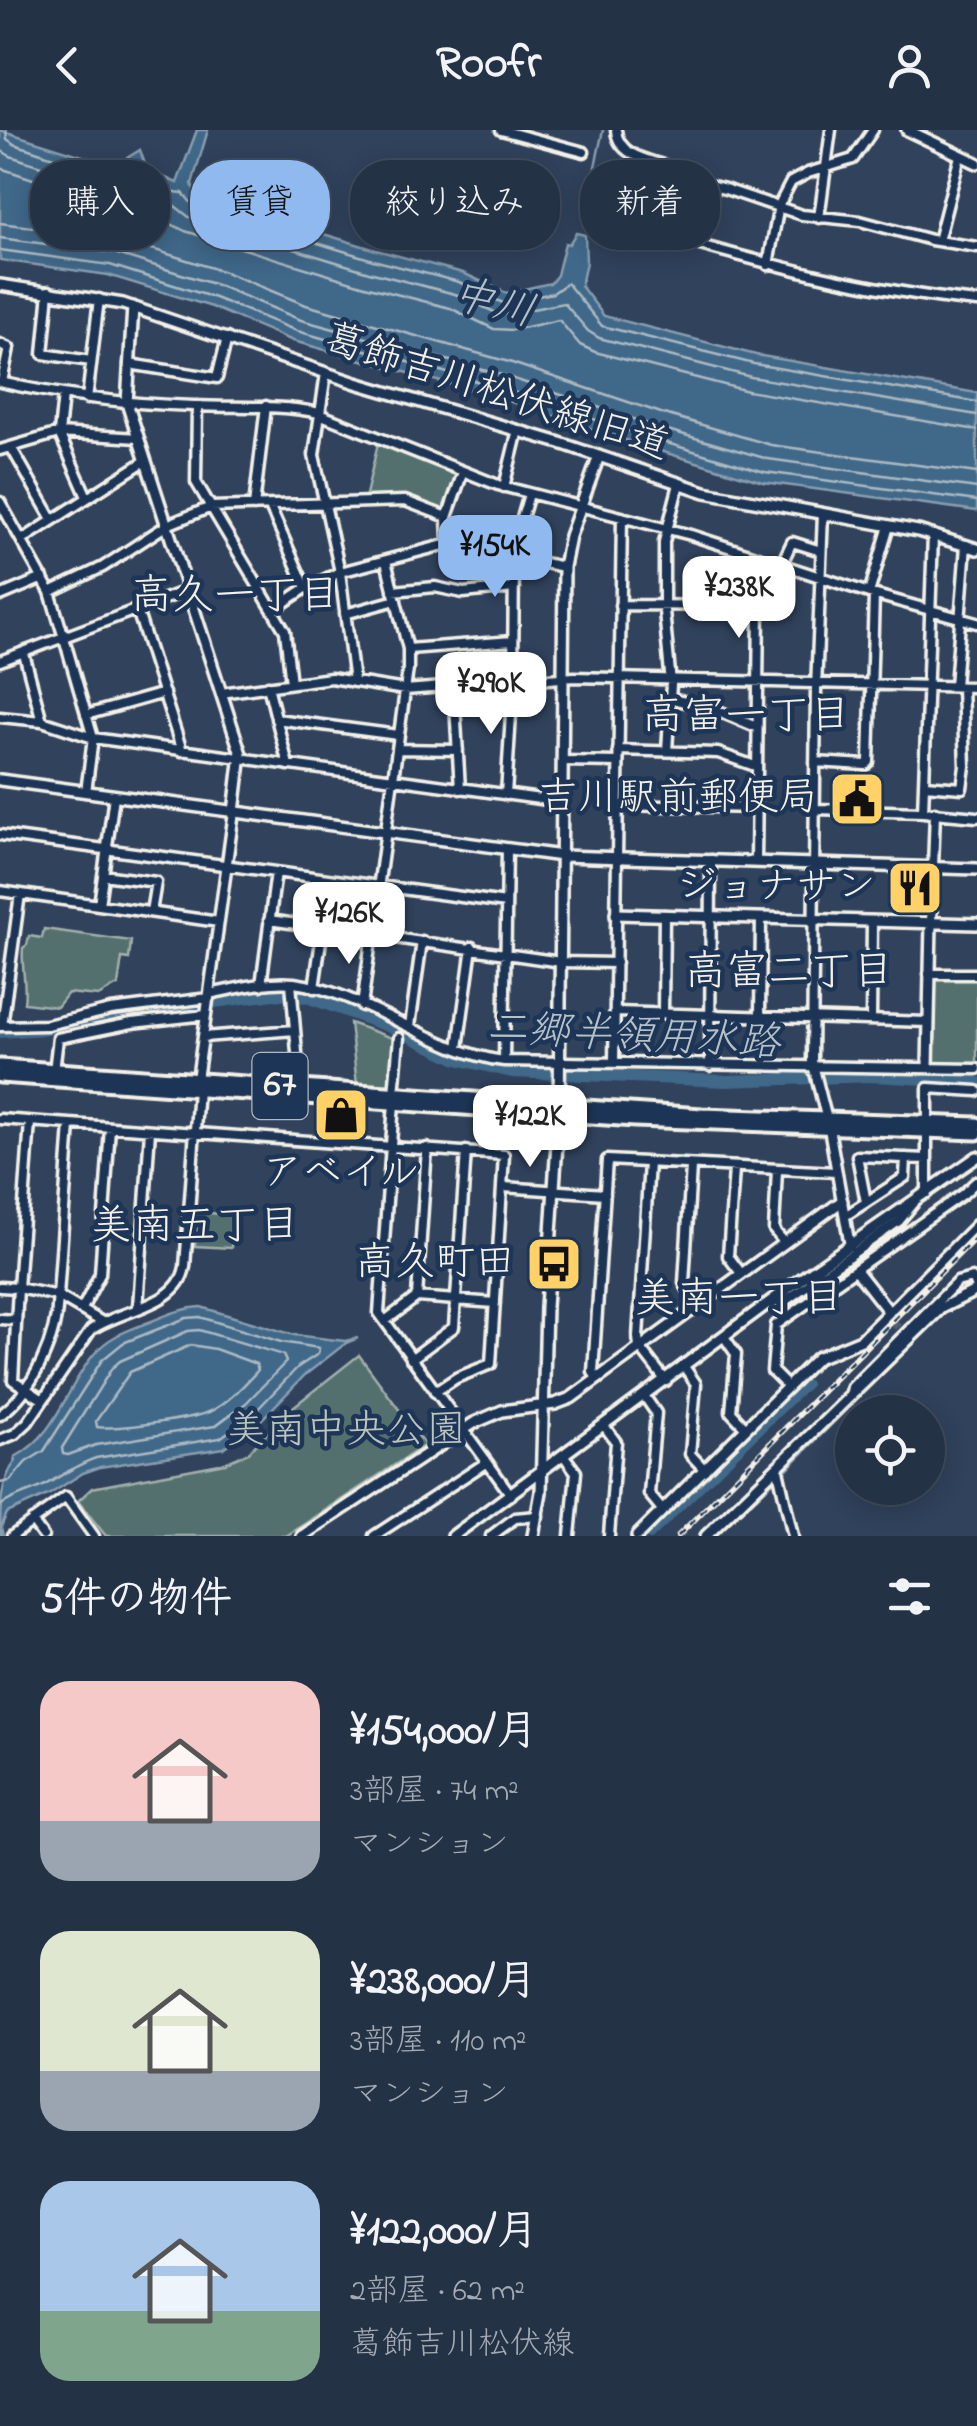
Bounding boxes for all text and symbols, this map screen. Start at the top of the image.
text: Roofr [436,32,541,98]
icon: back [40,38,95,93]
icon: person [882,38,937,93]
chip: 購入 [30,160,170,250]
chip: 賃貸 [190,160,330,250]
chip: 絞り込み [350,160,560,250]
chip: 新着 [580,160,720,250]
water label: 中川 [445,265,541,345]
street label: 葛飾吉川松伏線旧道 [316,310,676,478]
pin: ¥154K [425,515,565,600]
text: ¥154K [460,524,530,571]
pin: ¥238K [669,556,809,641]
text: ¥238K [704,565,774,612]
district label: 高久一丁目 [130,567,340,628]
pin: ¥290K [421,652,561,737]
text: ¥290K [457,661,525,708]
district label: 高富一丁目 [641,687,851,748]
public building icon: 吉川駅前郵便局 [827,769,887,829]
place label: 吉川駅前郵便局 [538,770,818,829]
restaurant icon: ジョナサン [885,858,945,918]
place label: ジョナサン [676,859,876,918]
pin: ¥126K [279,882,419,967]
text: ¥126K [315,891,383,938]
district label: 高富二丁目 [684,943,894,1004]
water label: 二郷半領用水路 [485,999,783,1075]
road number: 67 [252,1053,308,1119]
shop icon: アベイル [311,1085,371,1145]
pin: ¥122K [460,1085,600,1170]
text: ¥122K [495,1094,565,1141]
place label: アベイル [262,1145,420,1204]
district label: 美南五丁目 [90,1197,300,1258]
bus stop icon: 高久町田 [524,1234,584,1294]
place label: 高久町田 [355,1235,515,1294]
district label: 美南一丁目 [634,1270,844,1331]
map controls [835,1395,945,1505]
button: locate [835,1395,945,1505]
park label: 美南中央公園 [226,1403,466,1462]
icon: filters [882,1569,937,1624]
text: 5件の物件 [40,1570,232,1631]
text: ¥154,000/月 [350,1702,538,1763]
icon: home [120,1721,240,1841]
text: 3部屋 · 74 m² [350,1769,519,1816]
text: マンション [350,1822,509,1869]
text: ¥238,000/月 [350,1952,537,2013]
icon: home [120,1971,240,2091]
text: 3部屋 · 110 m² [350,2019,527,2066]
text: マンション [350,2072,509,2119]
text: ¥122,000/月 [350,2202,538,2263]
icon: home [120,2221,240,2341]
text: 2部屋 · 62 m² [350,2269,525,2316]
text: 葛飾吉川松伏線 [350,2322,574,2369]

